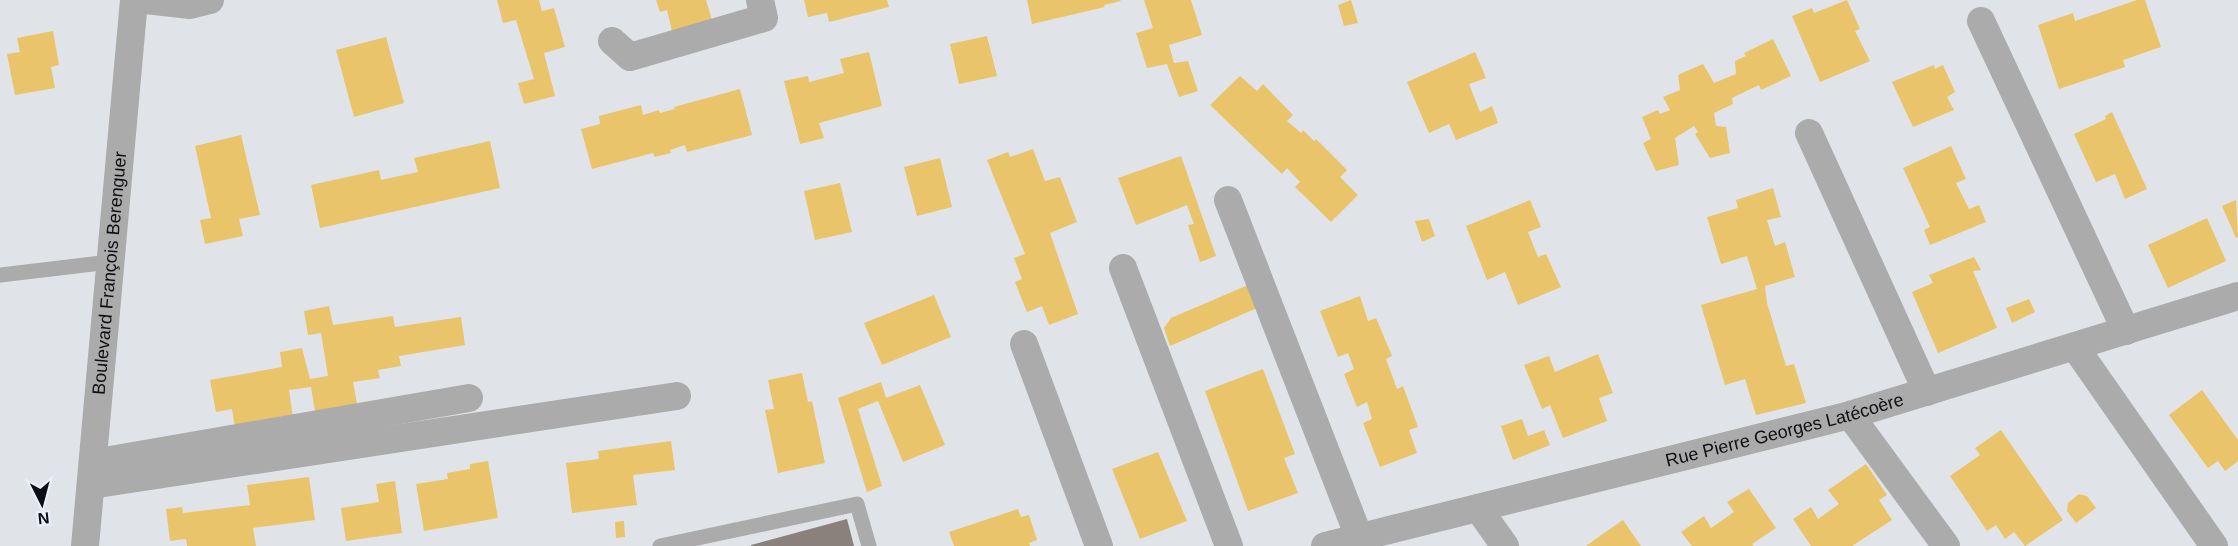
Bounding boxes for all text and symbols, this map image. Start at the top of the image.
street label: Boulevard François Berenguer [89,151,130,396]
street label: Rue Pierre Georges Latécoère [1663,389,1906,471]
north arrow [12,474,72,534]
text: N [37,509,50,527]

